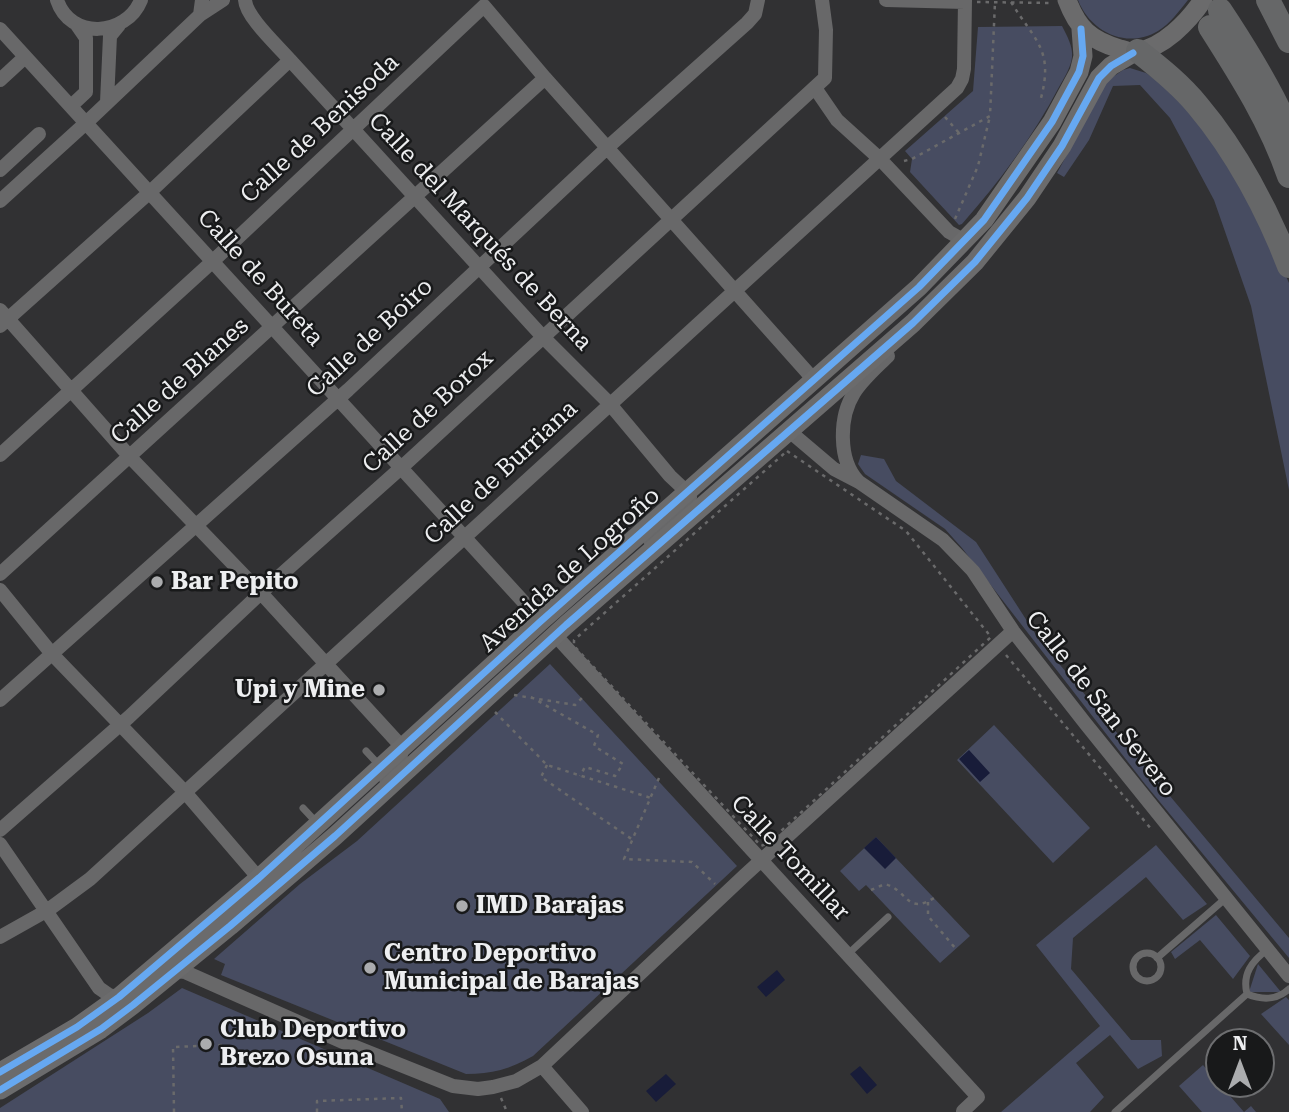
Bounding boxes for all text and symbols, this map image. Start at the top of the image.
street label: Calle de Benisoda [235,48,405,210]
street label: Calle del Marqués de Berna [362,107,598,357]
street label: Calle de Bureta [191,204,329,352]
street label: Calle de Boiro [301,272,439,404]
street label: Calle de Blanes [105,312,255,450]
street label: Calle de Borox [357,344,499,480]
street label: Calle de Burriana [419,395,583,551]
street label: Avenida de Logroño [474,481,666,659]
place label: Bar Pepito [171,568,298,596]
marker: Bar Pepito [149,574,165,590]
street label: Calle de San Severo [1020,605,1182,803]
place label: Upi y Mine [235,676,365,704]
marker: Upi y Mine [371,682,387,698]
street label: Calle Tomillar [725,789,855,927]
place label: IMD Barajas [476,892,624,920]
marker: IMD Barajas [454,898,470,914]
place label: Centro Deportivo Municipal de Barajas [384,940,639,996]
marker: Centro Deportivo Municipal de Barajas [362,960,378,976]
place label: Club Deportivo Brezo Osuna [220,1016,406,1072]
north arrow [1205,1028,1275,1098]
text: N [1233,1032,1247,1055]
marker: Club Deportivo Brezo Osuna [198,1036,214,1052]

